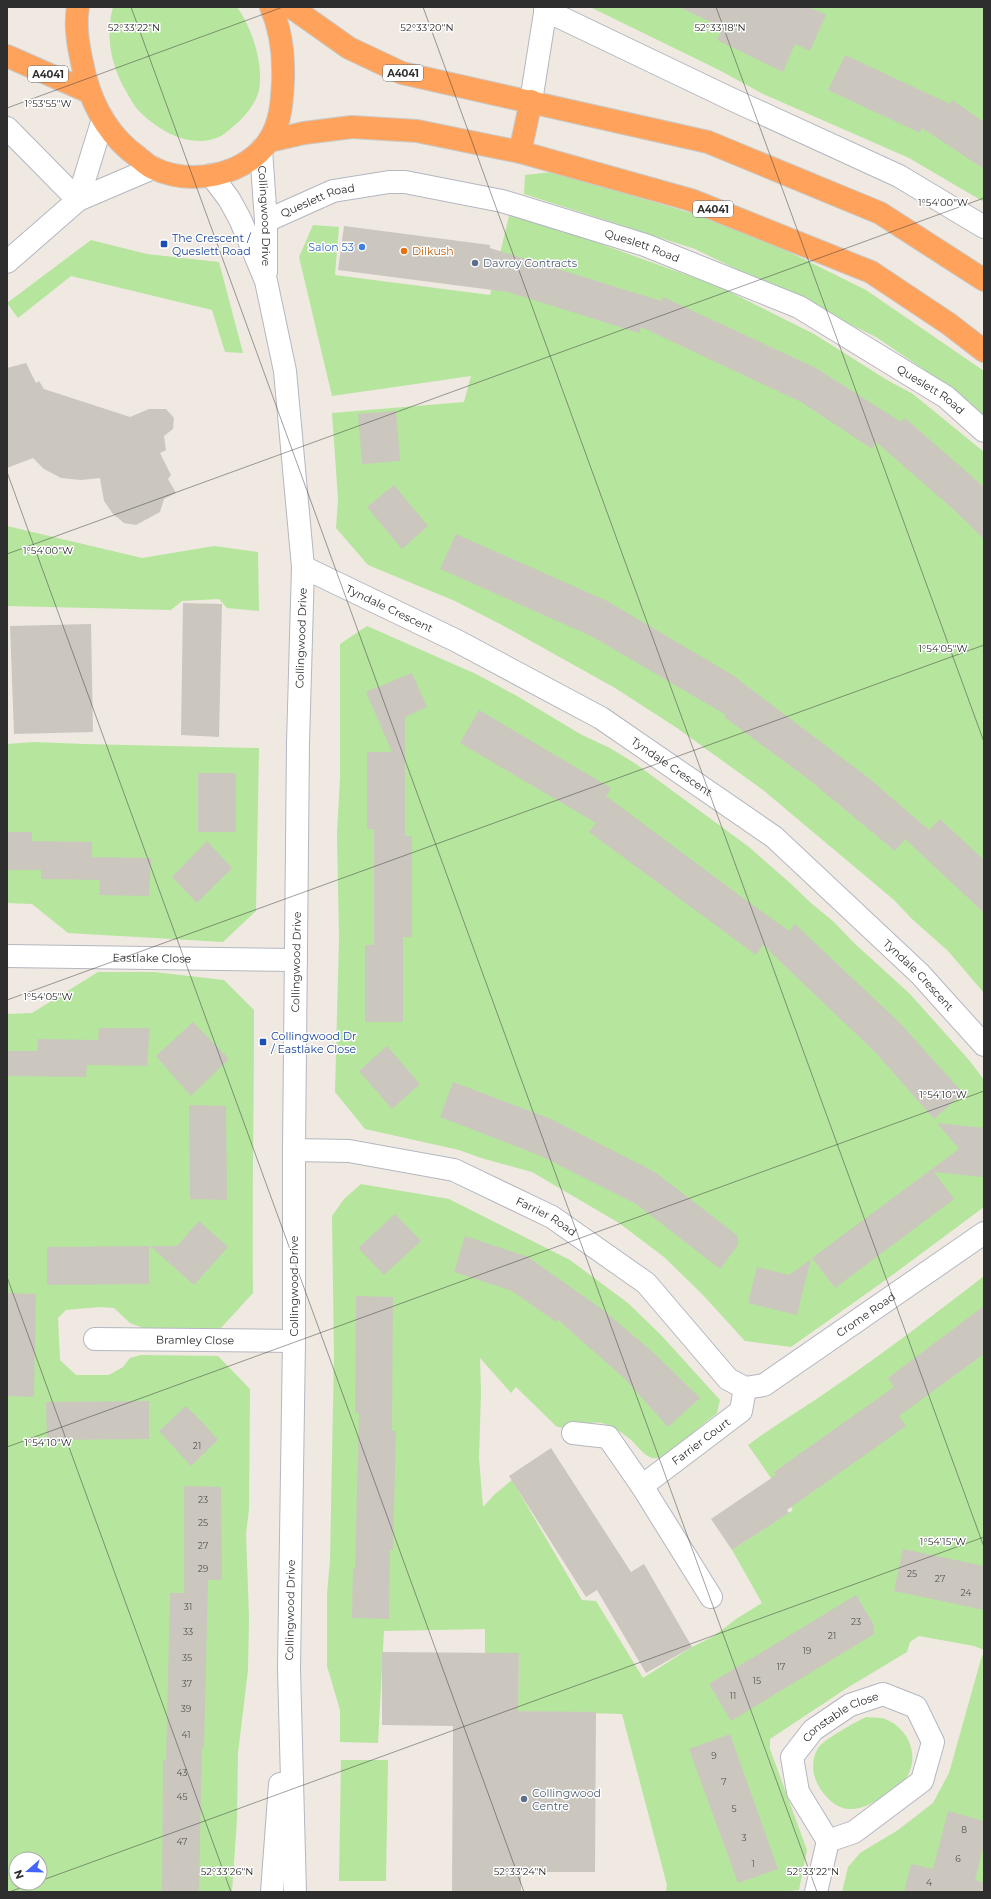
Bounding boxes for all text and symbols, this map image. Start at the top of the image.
text: 52°33'22"N [108,21,160,34]
text: 52°33'20"N [400,21,454,34]
text: 52°33'18"N [694,21,746,34]
road number: A4041 [383,65,423,81]
road number: A4041 [28,66,68,82]
text: 1°53'55"W [24,97,72,110]
street label: Collingwood Drive [255,165,273,267]
street label: Queslett Road [278,181,356,221]
text: 1°54'00"W [918,196,968,209]
road number: A4041 [693,201,733,217]
street label: Queslett Road [603,226,682,265]
place label: The Crescent / Queslett Road [172,231,252,258]
marker: The Crescent / Queslett Road [159,239,169,249]
place label: Salon 53 [308,240,354,254]
marker: Salon 53 [357,242,367,252]
place label: Dilkush [412,244,454,258]
marker: Dilkush [399,246,409,256]
place label: Davroy Contracts [483,256,578,270]
marker: Davroy Contracts [470,258,480,268]
street label: Queslett Road [894,362,967,417]
text: 1°54'00"W [23,544,73,557]
street label: Tyndale Crescent [344,582,436,636]
street label: Collingwood Drive [292,587,310,689]
text: 1°54'05"W [918,642,968,655]
street label: Tyndale Crescent [629,734,715,800]
street label: Collingwood Drive [288,911,304,1012]
street label: Tyndale Crescent [880,936,957,1014]
street label: Eastlake Close [113,950,192,966]
text: 1°54'05"W [23,990,73,1003]
place label: Collingwood Dr / Eastlake Close [270,1029,357,1056]
marker: Collingwood Dr / Eastlake Close [258,1037,268,1047]
text: 1°54'10"W [919,1088,967,1101]
street label: Farrier Road [514,1194,579,1239]
street label: Collingwood Drive [287,1235,301,1336]
street label: Crome Road [833,1289,898,1340]
street label: Bramley Close [156,1333,235,1347]
street label: Farrier Court [669,1414,733,1468]
text: 1°54'10"W [24,1436,72,1449]
house number: 21 [193,1440,201,1451]
house number: 23 [198,1494,208,1505]
house number: 25 [198,1517,208,1528]
text: 1°54'15"W [920,1535,966,1548]
house number: 27 [198,1540,208,1551]
street label: Collingwood Drive [282,1559,298,1660]
house number: 29 [198,1563,209,1574]
house number: 25 [907,1568,917,1579]
house number: 27 [935,1573,945,1584]
house number: 24 [961,1587,971,1598]
house number: 31 [184,1601,192,1612]
house number: 23 [851,1616,861,1627]
house number: 33 [183,1626,193,1637]
house number: 21 [828,1630,836,1641]
house number: 19 [803,1645,812,1656]
house number: 35 [182,1652,192,1663]
house number: 17 [777,1661,785,1672]
house number: 15 [753,1675,761,1686]
house number: 37 [182,1678,192,1689]
street label: Constable Close [799,1689,881,1745]
house number: 11 [730,1690,736,1701]
house number: 39 [181,1703,192,1714]
house number: 41 [182,1729,190,1740]
house number: 9 [711,1750,717,1761]
house number: 43 [177,1767,187,1778]
house number: 7 [721,1776,727,1787]
place label: Collingwood Centre [532,1786,601,1813]
house number: 45 [176,1791,188,1802]
marker: Collingwood Centre [519,1794,529,1804]
house number: 5 [731,1803,737,1814]
house number: 8 [961,1824,967,1835]
house number: 3 [741,1832,747,1843]
house number: 47 [177,1836,187,1847]
north arrow [8,1851,48,1891]
house number: 6 [955,1853,961,1864]
house number: 1 [751,1858,755,1869]
text: 52°33'26"N [201,1865,253,1878]
text: 52°33'24"N [494,1865,546,1878]
text: 52°33'22"N [787,1865,839,1878]
text: N [11,1868,27,1881]
house number: 4 [926,1877,932,1888]

